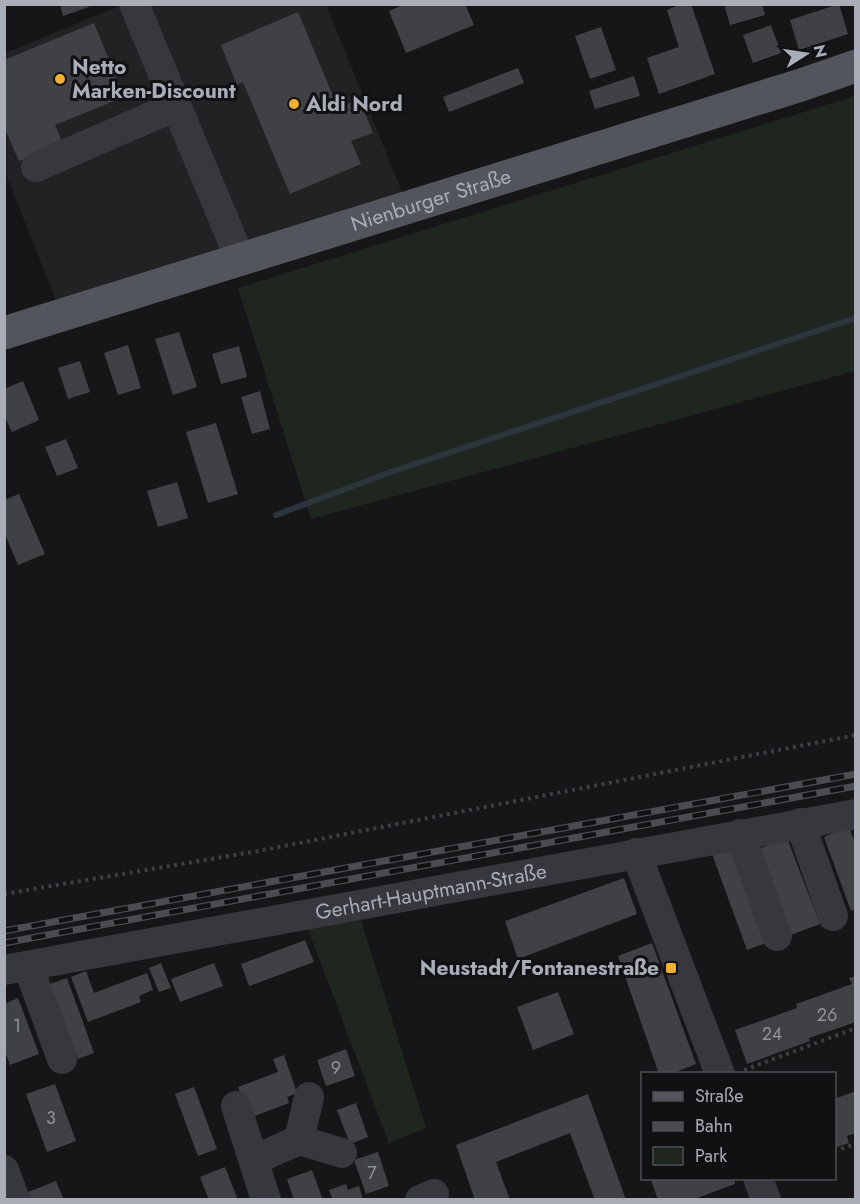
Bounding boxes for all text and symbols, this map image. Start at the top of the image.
north arrow [776,24,836,84]
text: N [808,42,833,60]
place label: Netto Marken-Discount [72,52,236,106]
marker: Netto Marken-Discount [53,72,67,86]
place label: Aldi Nord [305,89,403,119]
marker: Aldi Nord [287,97,301,111]
street label: Nienburger Straße [347,161,515,239]
street label: Gerhart-Hauptmann-Straße [313,856,549,928]
place label: Neustadt/Fontanestraße [420,953,659,983]
marker: Neustadt/Fontanestraße [664,961,678,975]
house number: 26 [817,1002,837,1028]
house number: 1 [13,1013,21,1039]
house number: 24 [762,1021,782,1047]
house number: 9 [331,1055,341,1081]
legend [641,1072,836,1180]
text: Straße [695,1083,743,1109]
house number: 3 [46,1105,56,1131]
text: Bahn [695,1113,733,1139]
text: Park [695,1143,727,1169]
house number: 7 [367,1160,377,1186]

